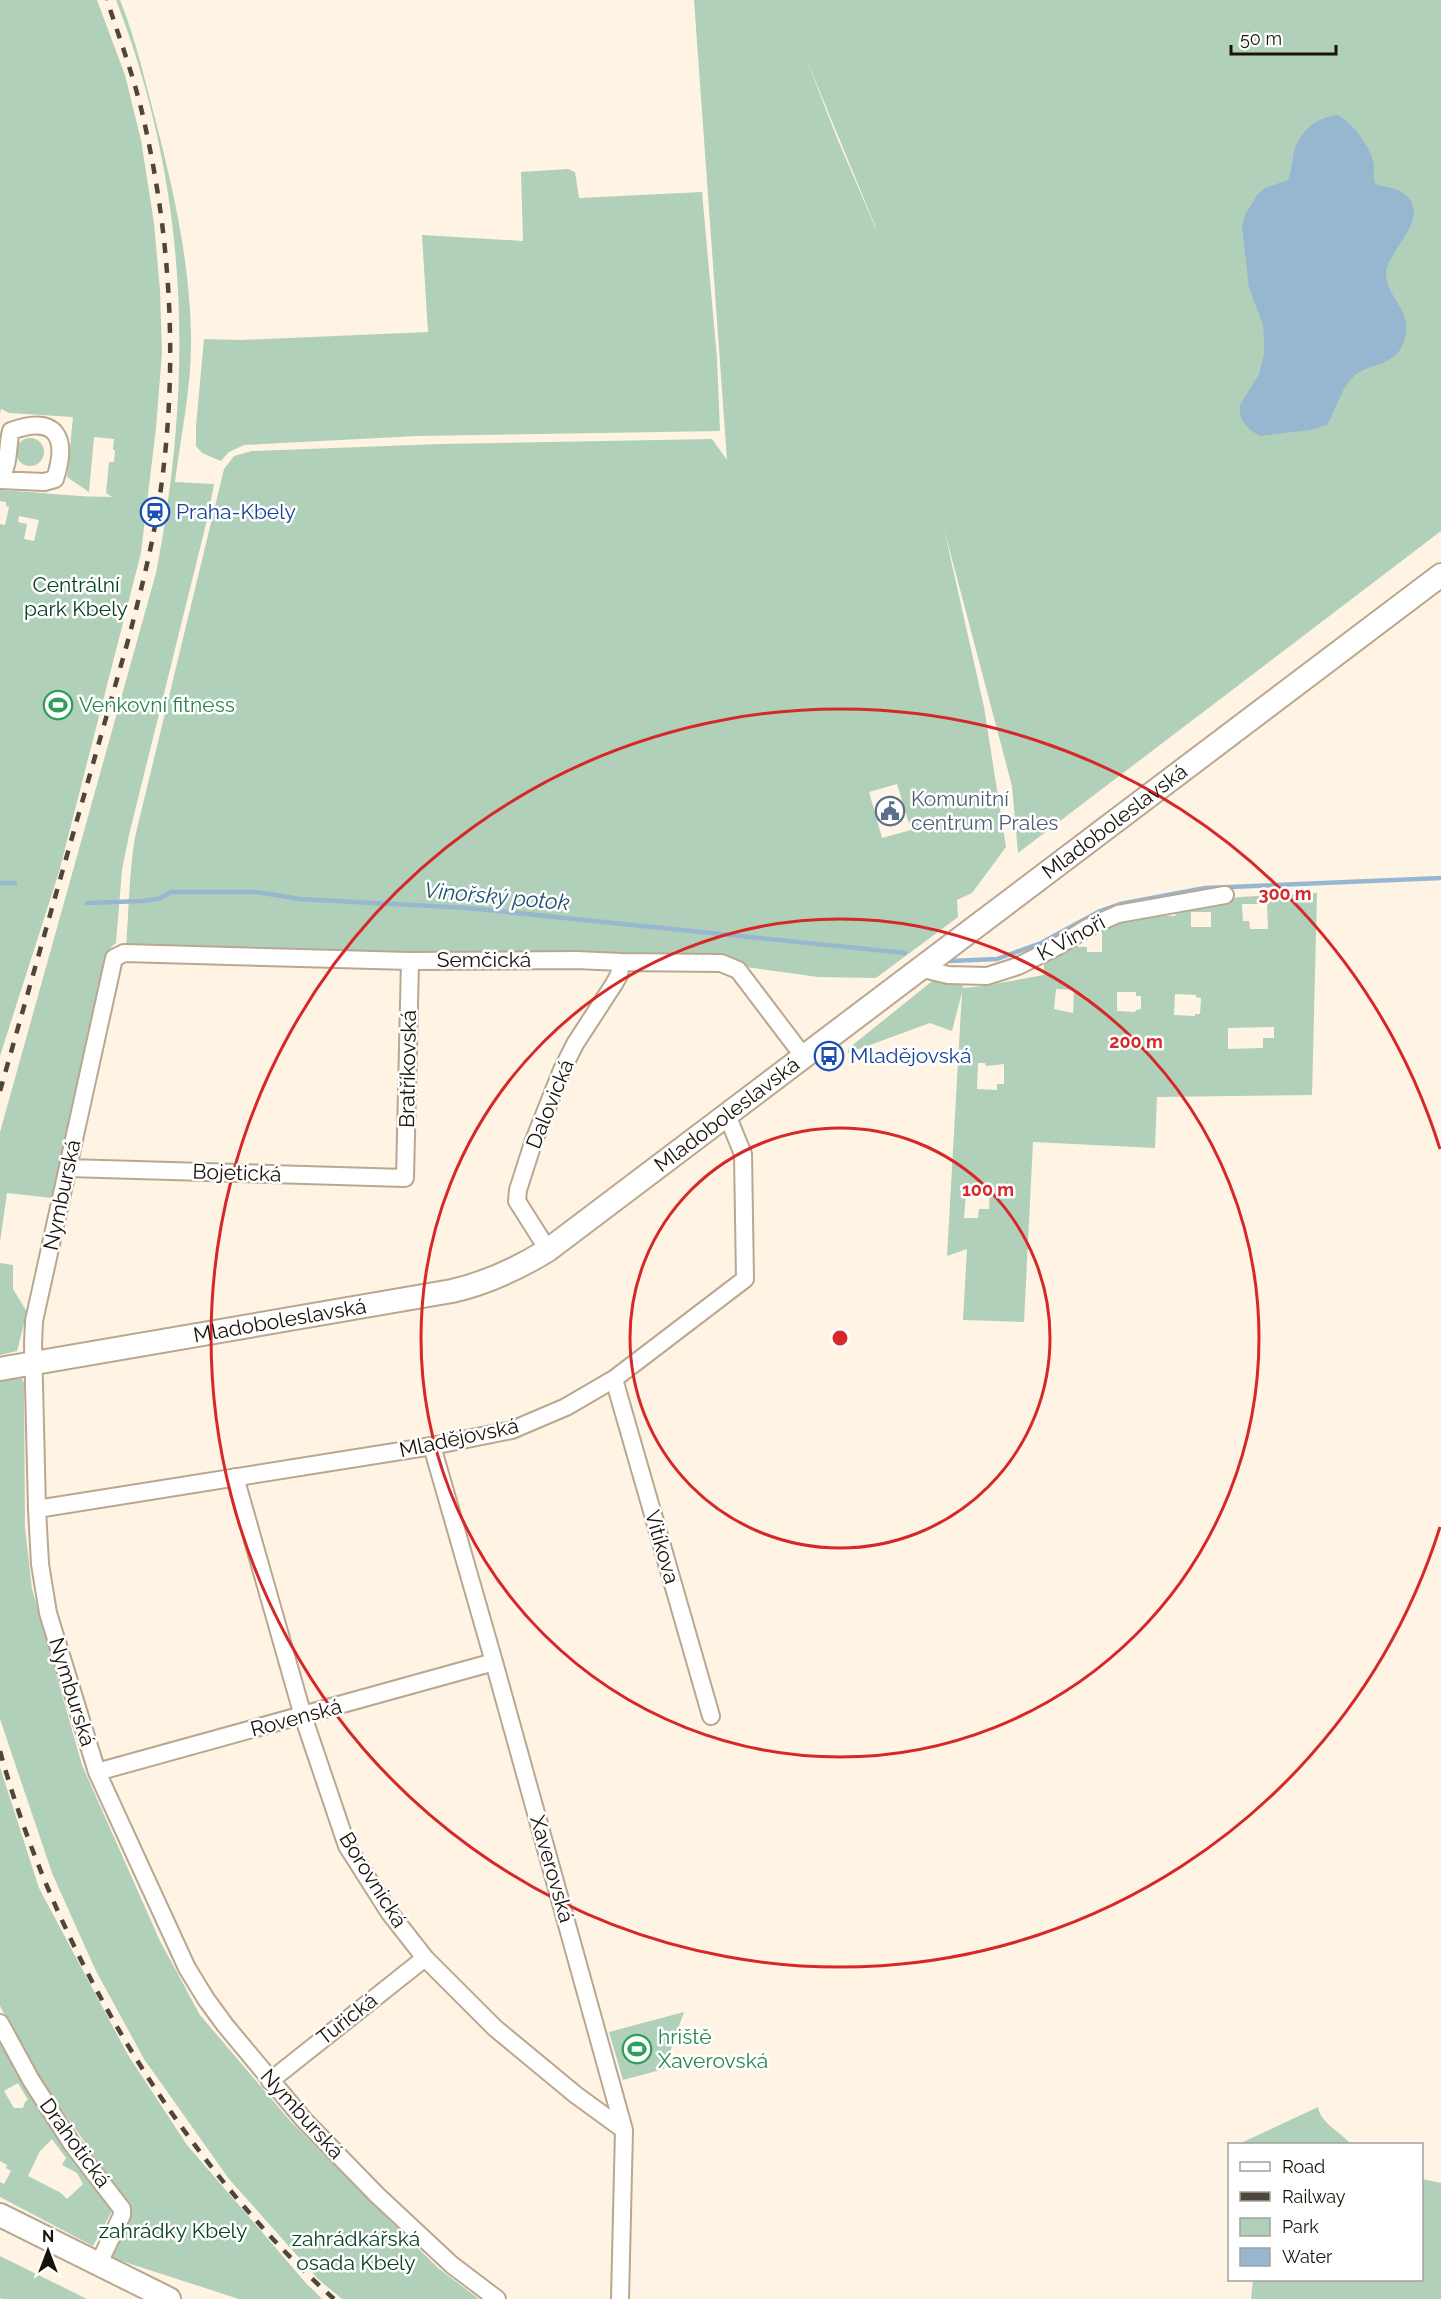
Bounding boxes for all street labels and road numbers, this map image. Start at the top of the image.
street label: Mladoboleslavská [1037,758,1192,884]
street label: K Vinoři [1032,909,1109,966]
street label: Semčická [437,947,531,972]
street label: Bratříkovská [394,1010,421,1128]
street label: Mladoboleslavská [649,1051,804,1177]
street label: Dalovická [520,1056,579,1152]
street label: Nymburská [38,1137,85,1252]
street label: Bojetická [192,1158,282,1187]
street label: Mladoboleslavská [191,1293,368,1347]
street label: Mladějovská [397,1413,521,1462]
street label: Vitíkova [640,1507,685,1587]
street label: Nymburská [44,1634,101,1749]
street label: Rovenská [247,1693,344,1742]
street label: Xaverovská [525,1812,580,1925]
street label: Borovnická [334,1827,413,1932]
street label: Tuřická [312,1987,382,2050]
street label: Nymburská [255,2064,349,2164]
street label: Drahotická [35,2093,116,2192]

